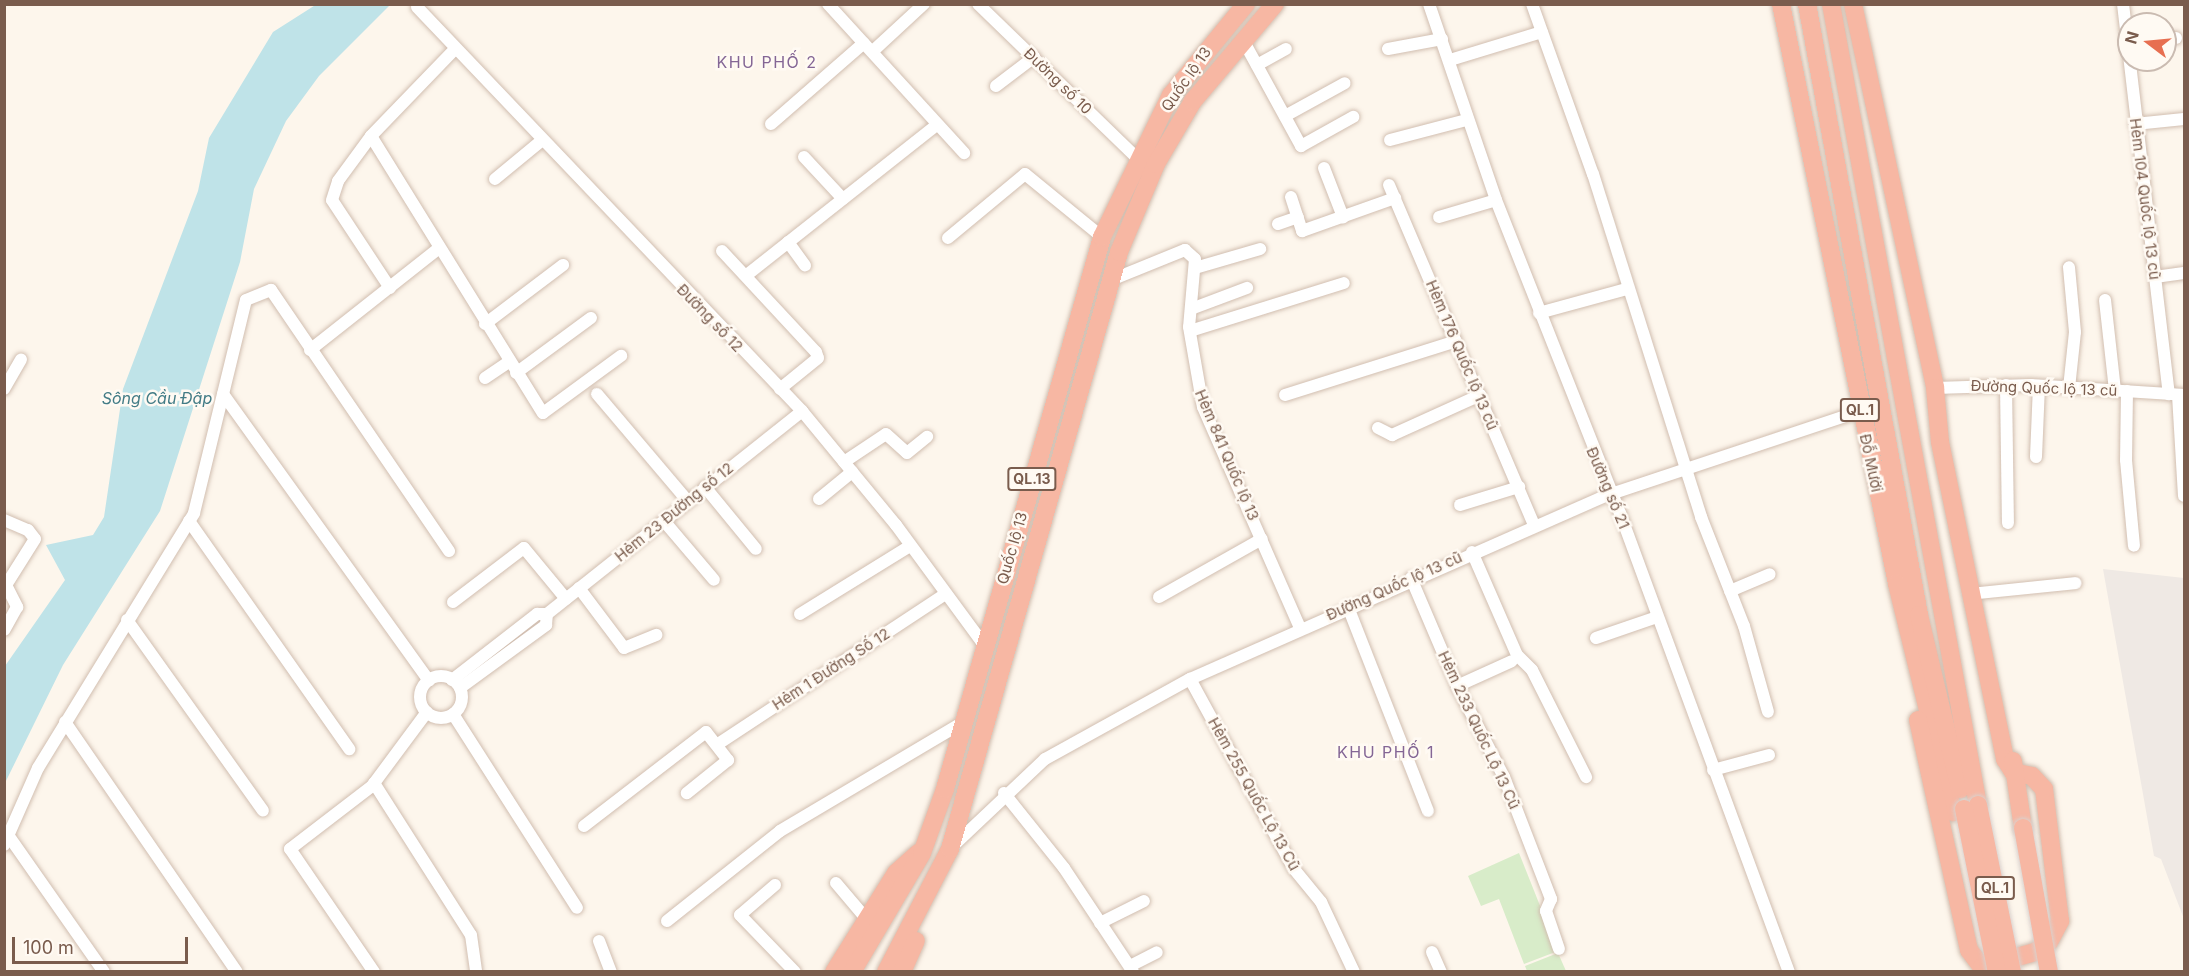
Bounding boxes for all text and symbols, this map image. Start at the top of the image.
north arrow [2117,12,2177,72]
text: N [2120,29,2143,46]
street label: Quốc lộ 13 [1157,43,1215,115]
street label: Đường số 10 [1020,44,1096,118]
district label: KHU PHỐ 2 [716,52,818,72]
street label: Hẻm 104 Quốc lộ 13 cũ [2126,117,2164,281]
street label: Hèm 176 Quốc lộ 13 cũ [1422,277,1502,433]
street label: Đường số 12 [673,280,747,356]
street label: Đường Quốc lộ 13 cũ [1970,376,2118,400]
street label: Hẻm 841 Quốc lộ 13 [1191,387,1263,523]
water label: Sông Cầu Đập [102,388,212,408]
road number: QL.1 [1839,399,1881,421]
street label: Đỗ Mười [1856,432,1886,494]
street label: Đường số 21 [1583,444,1633,532]
street label: Hẻm 23 Đường số 12 [611,459,737,565]
road number: QL.13 [1006,468,1058,490]
street label: Quốc lộ 13 [993,510,1031,586]
street label: Đường Quốc lộ 13 cũ [1323,548,1465,624]
street label: Hẻm 1 Đường Số 12 [769,624,893,714]
street label: Hẻm 233 Quốc Lộ 13 Cũ [1434,648,1524,812]
street label: Hẻm 255 Quốc Lộ 13 Cũ [1204,714,1304,874]
district label: KHU PHỐ 1 [1337,742,1435,762]
road number: QL.1 [1974,877,2016,899]
scale bar [15,925,190,963]
text: 100 m [23,937,74,958]

